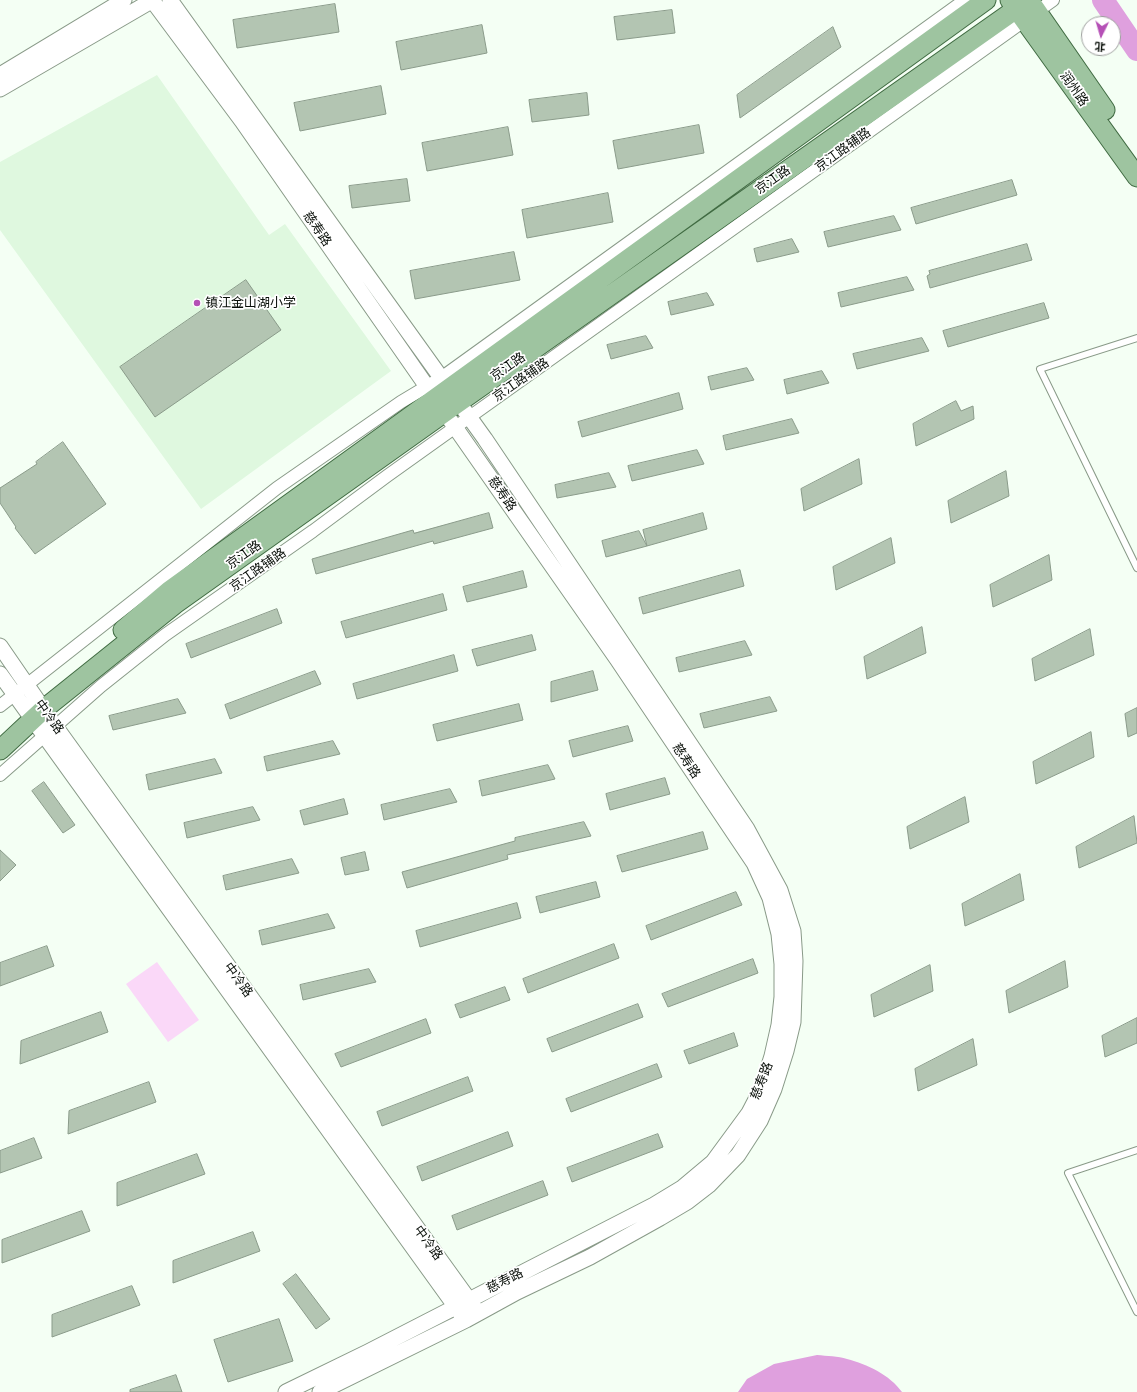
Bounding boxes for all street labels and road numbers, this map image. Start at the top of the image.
street label: 润州路 [1056,69,1092,109]
street label: 京江路辅路 [812,125,874,175]
street label: 京江路 [753,162,793,198]
street label: 慈寿路 [299,209,335,249]
street label: 京江路 [488,349,528,385]
street label: 京江路辅路 [490,355,552,405]
street label: 慈寿路 [484,474,520,514]
street label: 京江路 [224,537,264,573]
street label: 京江路辅路 [227,545,289,595]
street label: 中冷路 [31,697,67,737]
street label: 慈寿路 [669,740,703,782]
street label: 中冷路 [220,960,256,1000]
street label: 慈寿路 [748,1060,776,1102]
street label: 中冷路 [410,1223,446,1263]
street label: 慈寿路 [484,1265,526,1297]

